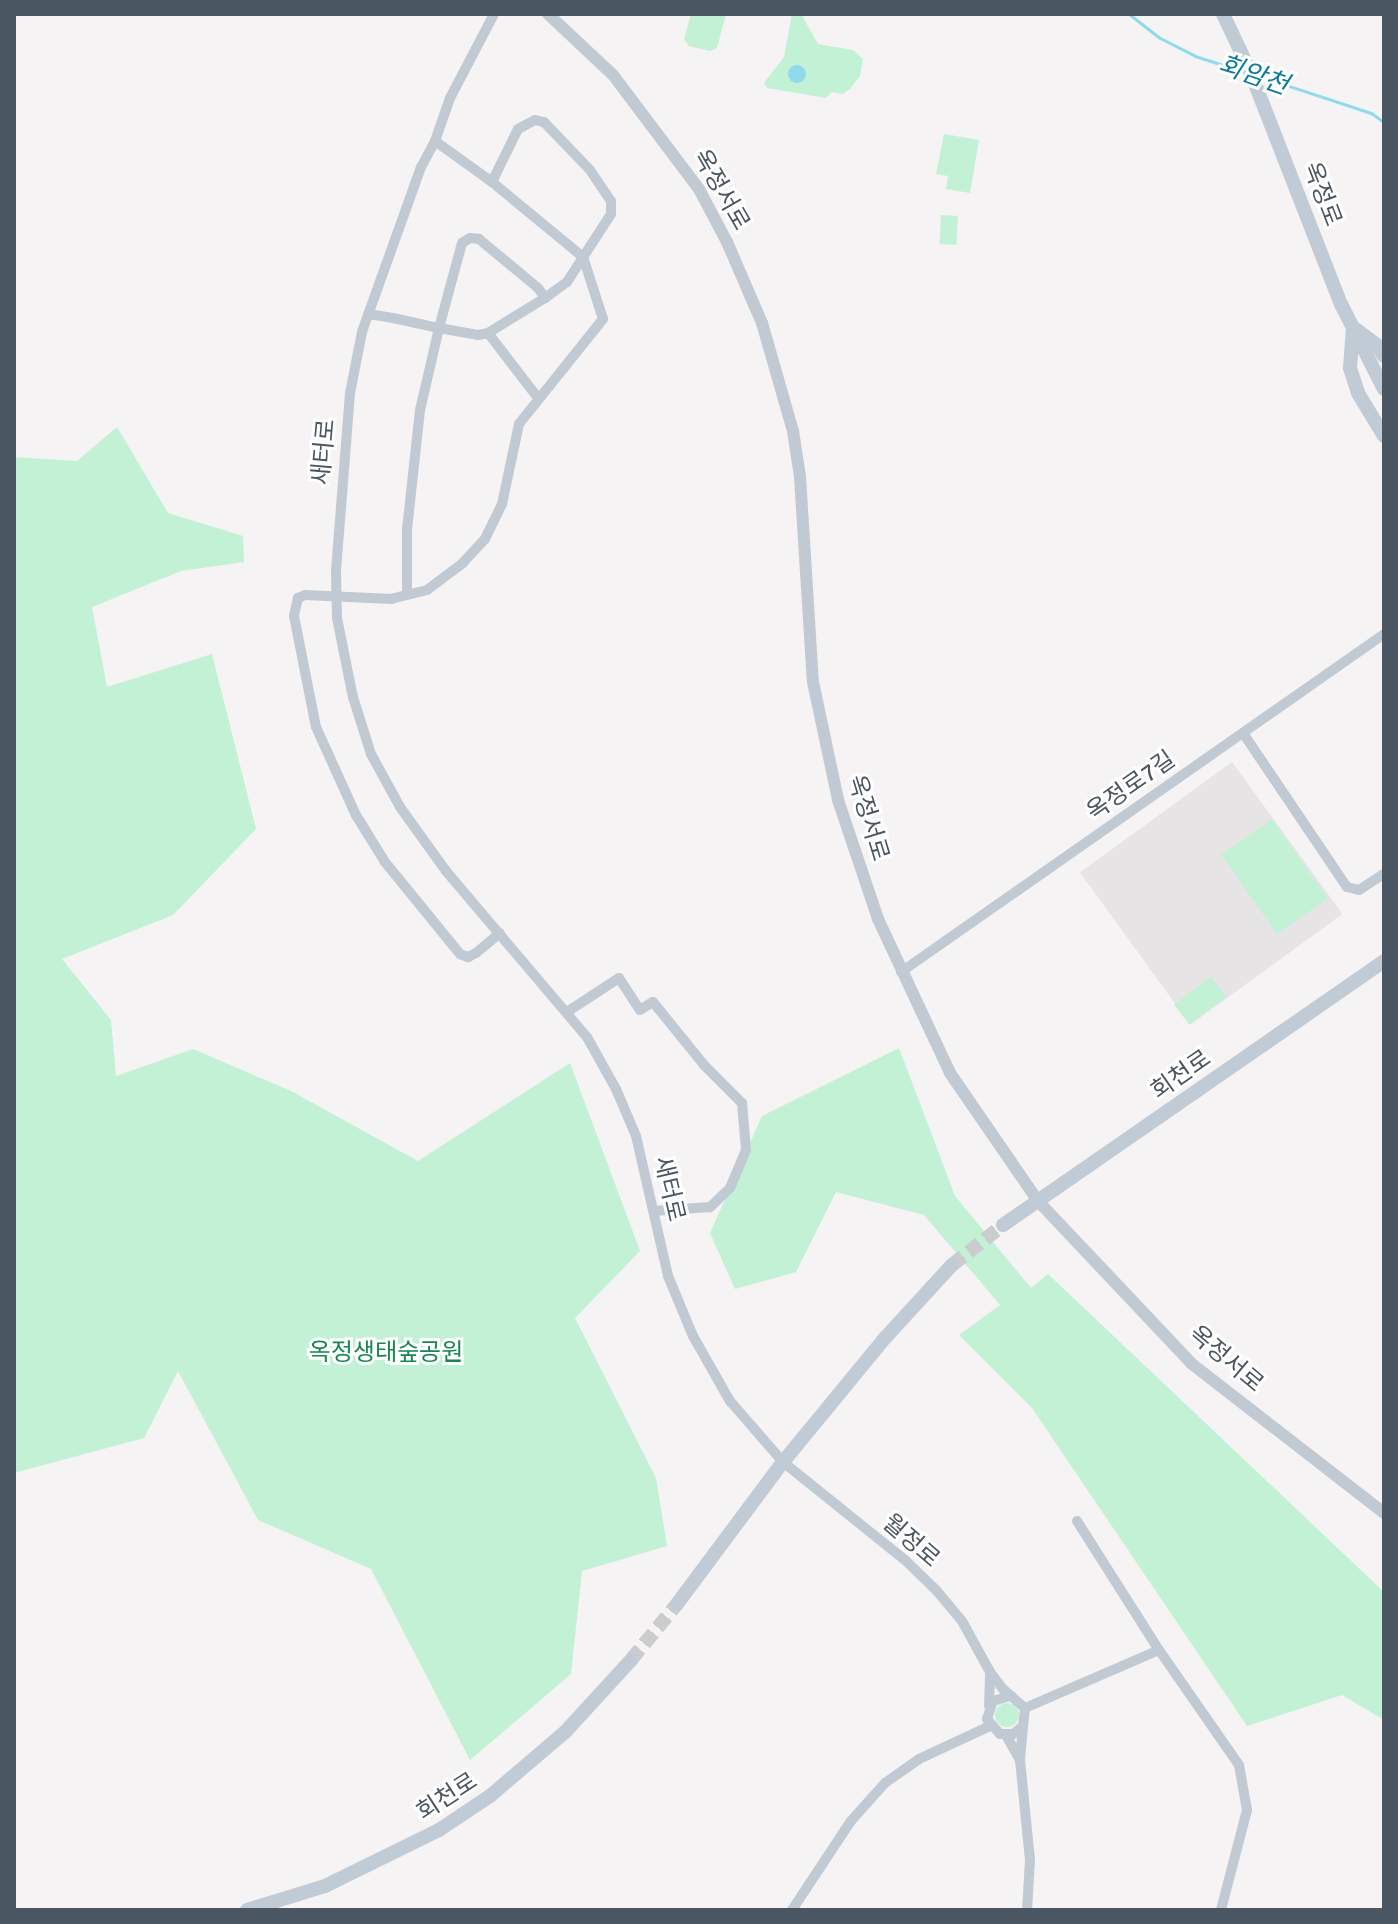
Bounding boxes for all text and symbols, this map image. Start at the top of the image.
water label: 회암천 [1214,50,1292,102]
street label: 옥정서로 [686,145,756,235]
street label: 옥정로 [1297,158,1347,230]
street label: 새터로 [307,418,341,486]
street label: 옥정로7길 [1081,745,1181,827]
street label: 옥정서로 [841,772,895,864]
street label: 회천로 [1146,1044,1216,1106]
street label: 새터로 [648,1153,690,1225]
street label: 옥정서로 [1183,1320,1269,1398]
park label: 옥정생태숲공원 [309,1339,463,1367]
street label: 월정로 [877,1508,945,1574]
street label: 회천로 [411,1767,483,1827]

